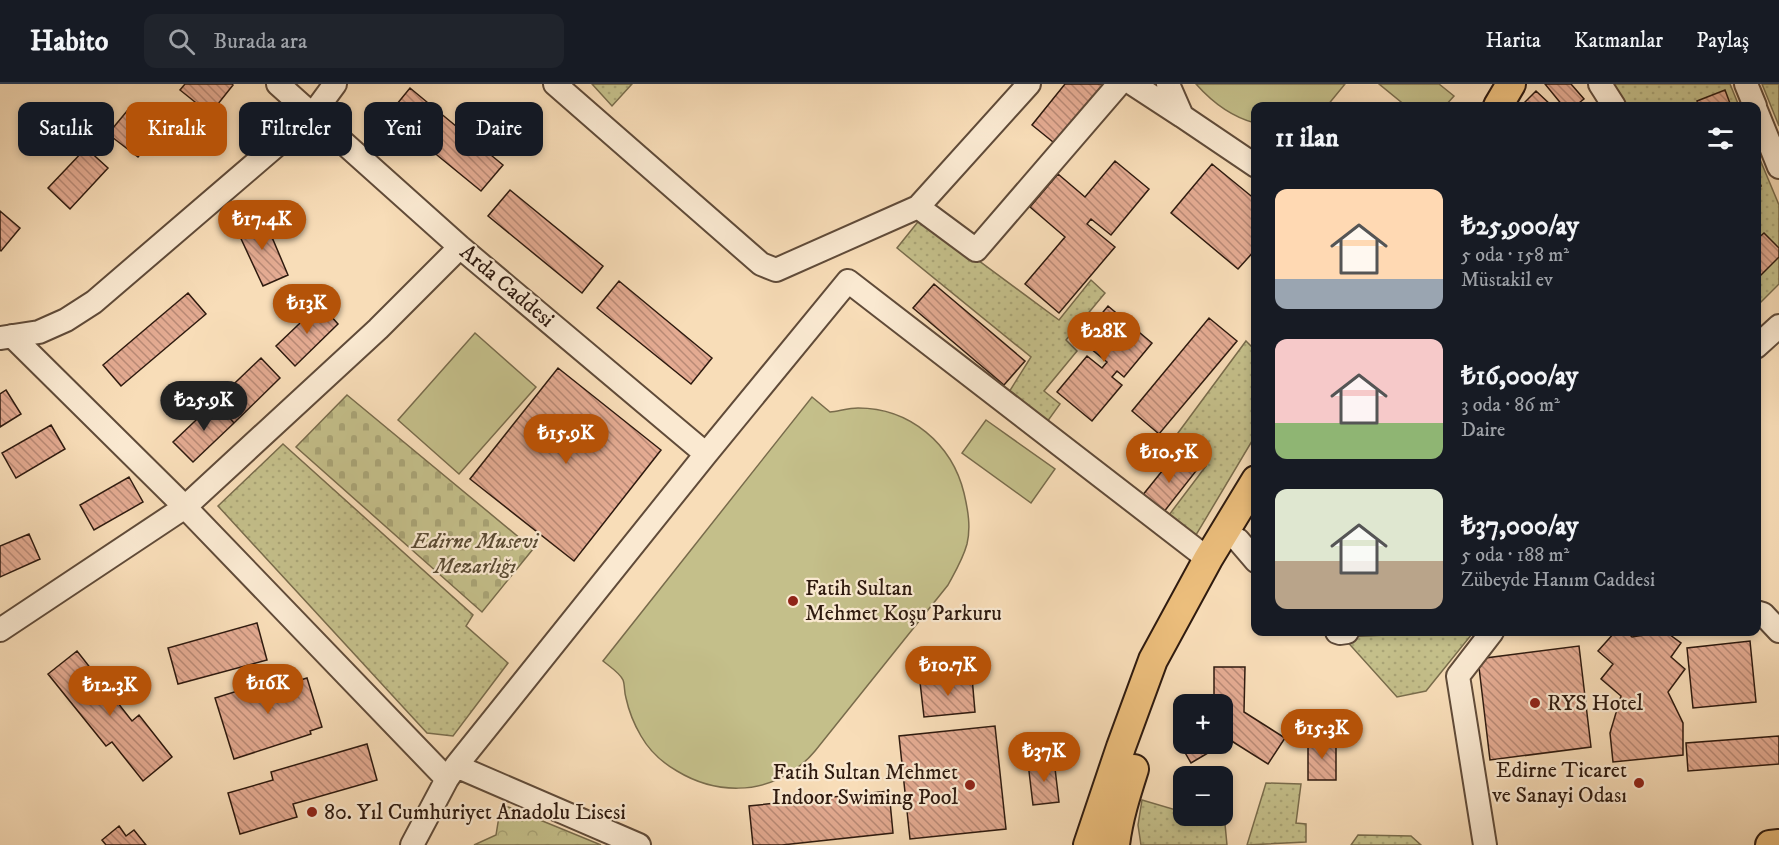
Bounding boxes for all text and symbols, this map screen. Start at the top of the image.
search box [144,14,564,68]
text: Habito [30,24,108,59]
icon: search [165,25,198,58]
text: Burada ara [213,28,307,55]
text: Harita [1486,28,1541,54]
text: Katmanlar [1574,28,1663,54]
text: Paylaş [1696,28,1749,54]
chip: Satılık [18,102,114,156]
chip: Kiralık [126,102,227,156]
chip: Filtreler [239,102,352,156]
chip: Yeni [364,102,443,156]
chip: Daire [455,102,543,156]
text: 11 ilan [1275,122,1339,155]
icon: filters [1704,122,1737,155]
pin: ₺17.4K [213,200,311,251]
text: ₺17.4K [232,207,292,232]
text: ₺25,900/ay [1461,210,1579,243]
icon: home [1323,213,1395,285]
street label: Arda Caddesi [454,239,560,333]
text: 5 oda · 158 m² [1461,243,1569,268]
text: Müstakil ev [1461,268,1553,293]
pin: ₺13K [271,284,343,335]
text: ₺13K [287,291,327,316]
pin: ₺28K [1068,312,1140,363]
text: ₺28K [1081,319,1127,344]
text: ₺16,000/ay [1461,360,1578,393]
icon: home [1323,363,1395,435]
pin: ₺25.9K [155,381,253,432]
text: ₺25.9K [174,388,234,413]
text: 3 oda · 86 m² [1461,393,1560,418]
pin: ₺15.9K [517,414,615,465]
text: Daire [1461,418,1505,443]
text: ₺15.9K [538,421,594,446]
pin: ₺10.5K [1120,433,1218,484]
text: ₺10.5K [1140,440,1198,465]
text: ₺37,000/ay [1461,510,1578,543]
icon: home [1323,513,1395,585]
park label: Edirne Musevi Mezarlığı [410,528,539,580]
text: 5 oda · 188 m² [1461,543,1569,568]
text: Zübeyde Hanım Caddesi [1461,568,1655,593]
place label: Fatih Sultan Mehmet Koşu Parkuru [805,575,1002,627]
marker: Fatih Sultan Mehmet Koşu Parkuru [786,594,800,608]
pin: ₺10.7K [899,646,997,697]
text: ₺10.7K [919,653,977,678]
pin: ₺16K [232,664,304,715]
pin: ₺12.3K [61,666,159,717]
text: ₺16K [246,671,290,696]
text: ₺12.3K [82,673,138,698]
place label: RYS Hotel [1547,690,1644,717]
map controls [1173,694,1233,826]
button: + [1173,694,1233,754]
marker: RYS Hotel [1528,696,1542,710]
pin: ₺15.3K [1273,709,1371,760]
text: ₺15.3K [1295,716,1349,741]
pin: ₺37K [1008,732,1080,783]
text: ₺37K [1022,739,1066,764]
place label: Edirne Ticaret ve Sanayi Odası [1491,757,1627,809]
place label: Fatih Sultan Mehmet Indoor Swiming Pool [772,759,958,811]
button: − [1173,766,1233,826]
marker: Edirne Ticaret ve Sanayi Odası [1632,776,1646,790]
marker: Fatih Sultan Mehmet Indoor Swiming Pool [963,778,977,792]
place label: 80. Yıl Cumhuriyet Anadolu Lisesi [324,799,626,826]
marker: 80. Yıl Cumhuriyet Anadolu Lisesi [305,805,319,819]

